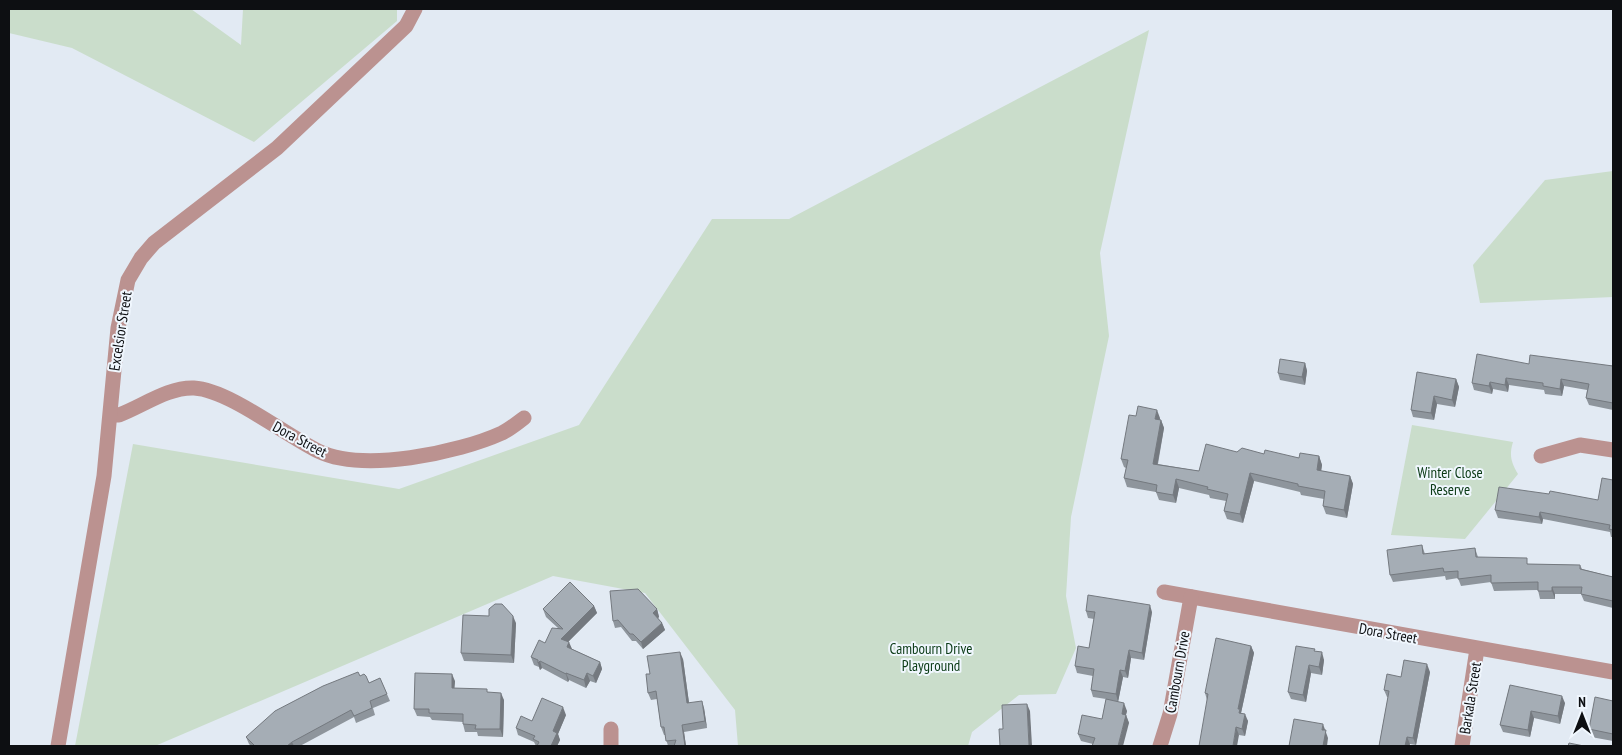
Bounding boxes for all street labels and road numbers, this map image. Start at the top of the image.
street label: Excelsior Street [104,290,136,372]
street label: Dora Street [270,417,330,461]
street label: Dora Street [1357,619,1419,647]
street label: Cambourn Drive [1160,629,1194,715]
street label: Barkala Street [1455,661,1485,735]

